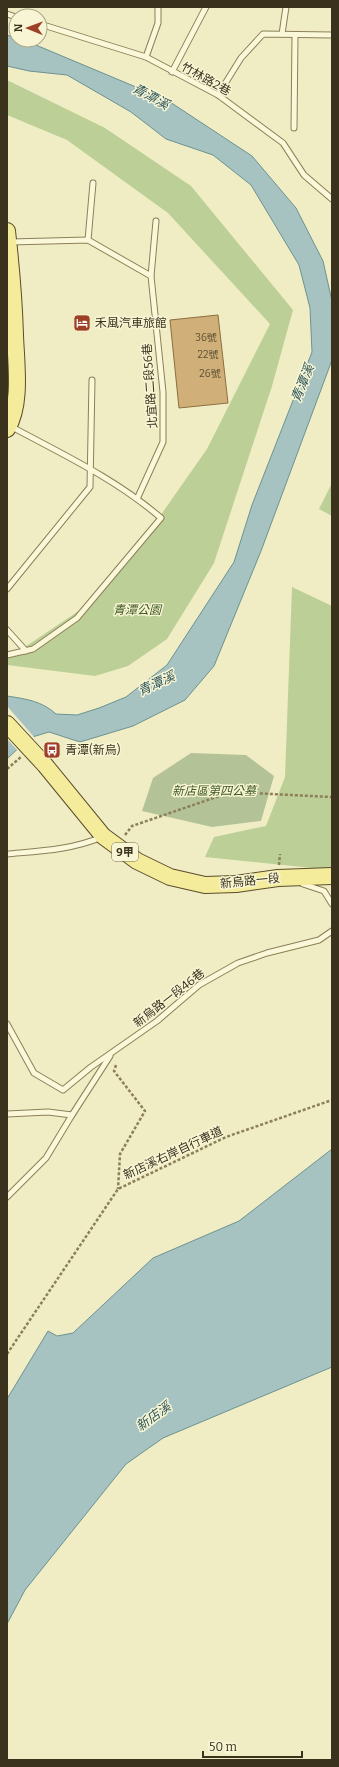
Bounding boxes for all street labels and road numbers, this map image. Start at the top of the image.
street label: 竹林路2巷 [179,60,233,98]
street label: 北宜路二段56巷 [140,343,160,429]
road number: 9甲 [112,843,138,861]
street label: 新烏路一段 [219,871,281,891]
street label: 新烏路一段46巷 [131,966,207,1030]
street label: 新店溪右岸自行車道 [121,1124,225,1182]

